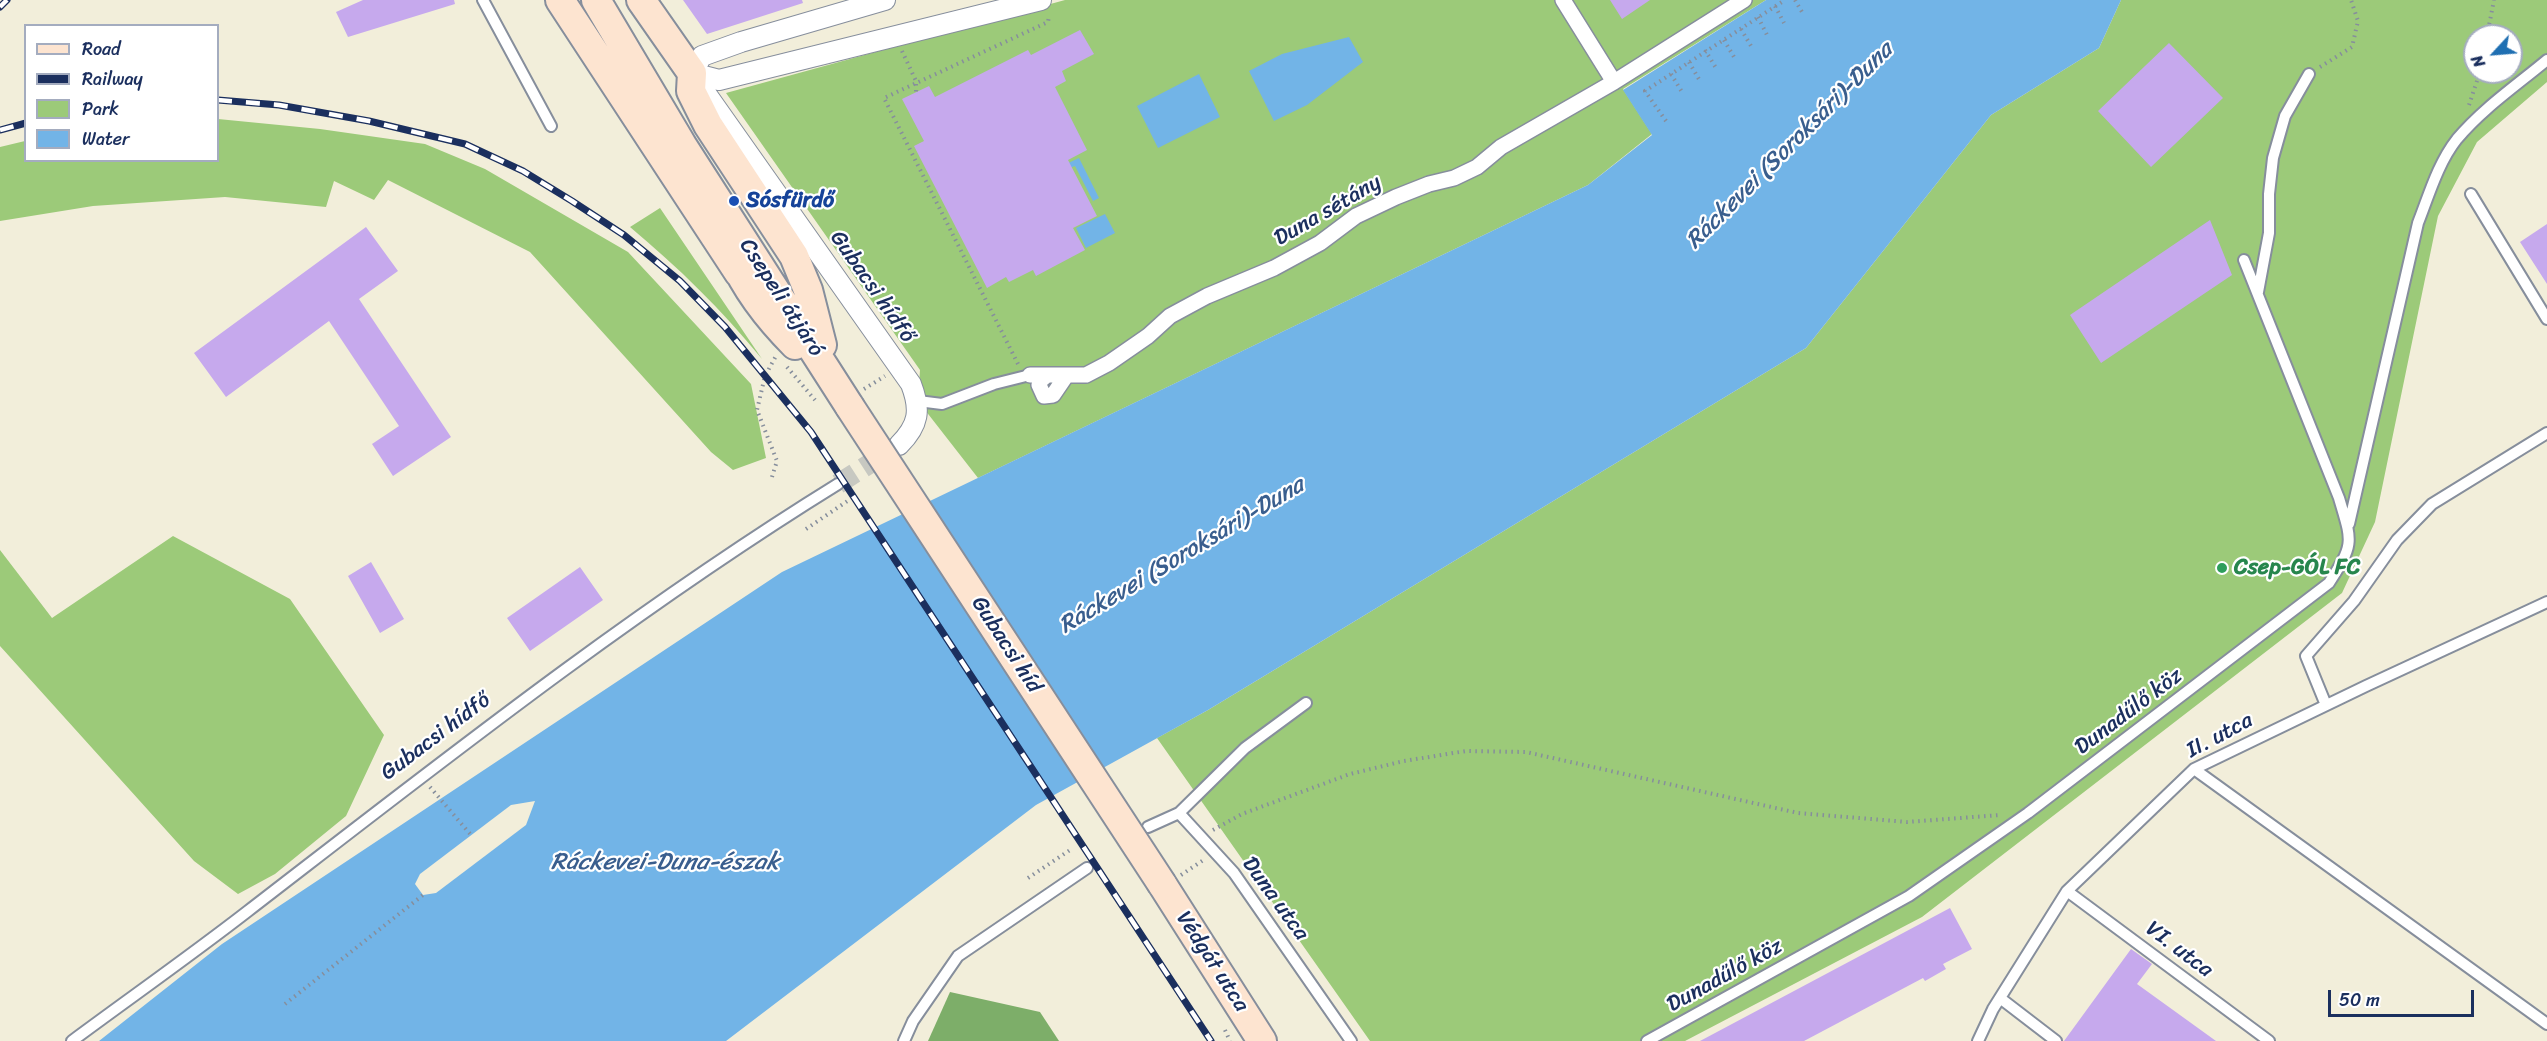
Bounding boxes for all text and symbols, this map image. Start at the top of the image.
legend [24,24,219,162]
north arrow [2463,24,2523,84]
text: Road [82,33,121,65]
water label: Ráckevei (Soroksári)-Duna [1681,37,1899,255]
text: N [2463,50,2494,73]
text: Railway [82,63,143,95]
text: Park [82,93,119,125]
text: Water [82,123,129,155]
street label: Duna sétány [1270,170,1386,252]
place label: Sósfürdő [746,188,834,214]
marker: Sósfürdő [727,194,741,208]
street label: Gubacsi hídfő [824,226,920,348]
street label: Csepeli átjáró [733,234,829,362]
water label: Ráckevei (Soroksári)-Duna [1054,471,1310,641]
place label: Csep-GÓL FC [2234,555,2361,581]
marker: Csep-GÓL FC [2215,561,2229,575]
street label: Gubacsi híd [965,592,1047,698]
street label: Dunadűlő köz [2070,663,2188,761]
street label: Gubacsi hídfő [376,687,496,787]
street label: II. utca [2182,708,2258,764]
water label: Ráckevei-Duna-észak [551,849,779,877]
street label: Duna utca [1236,852,1314,946]
street label: Védgát utca [1170,907,1254,1017]
street label: VI. utca [2140,916,2218,984]
street label: Dunadűlő köz [1663,933,1787,1019]
scale bar [2331,978,2476,1016]
text: 50 m [2339,984,2380,1016]

